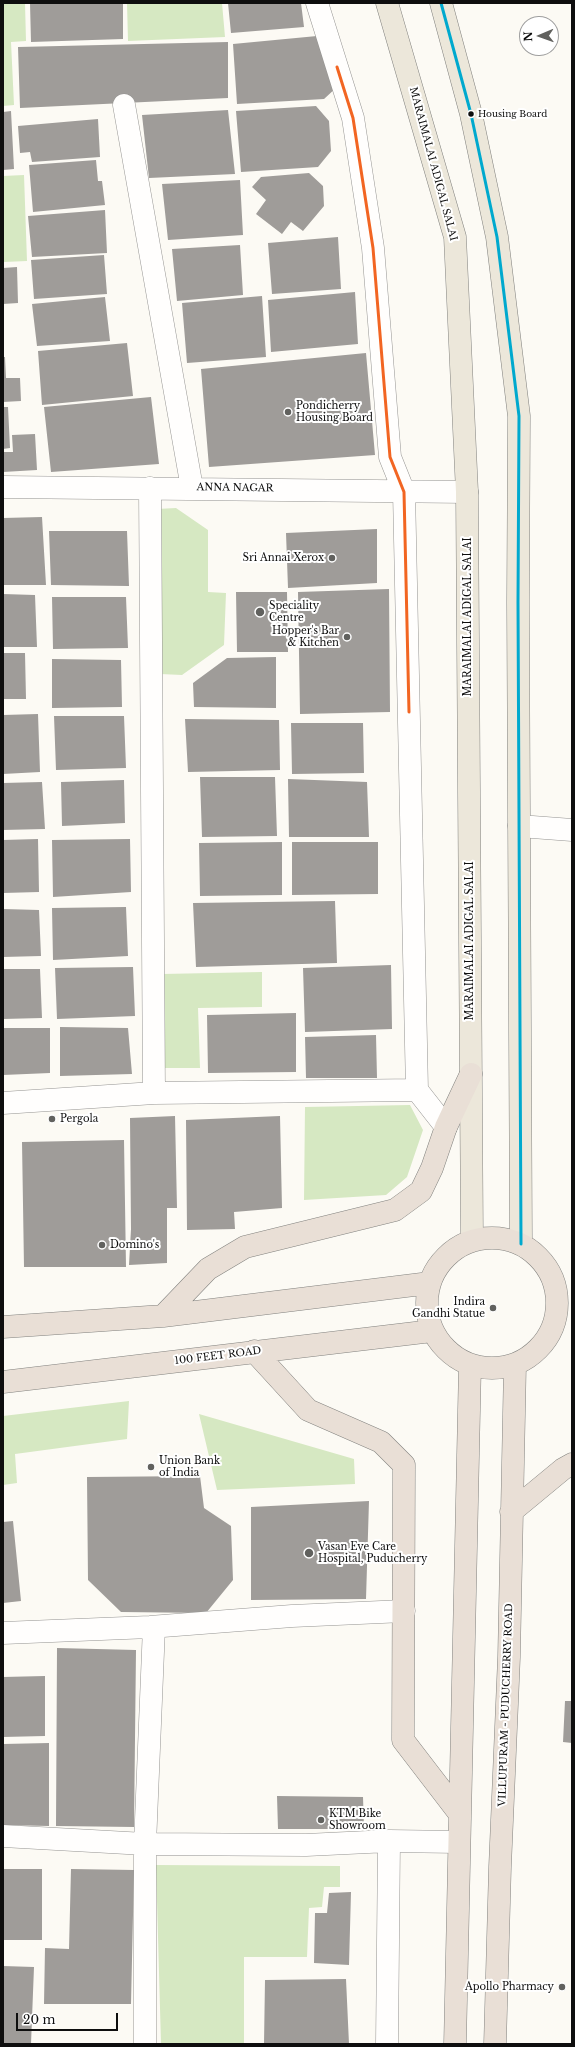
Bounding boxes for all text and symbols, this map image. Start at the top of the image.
north arrow [519,16,559,56]
text: N [521,31,535,42]
street label: MARAIMALAI ADIGAL SALAI [407,86,459,242]
marker: Housing Board [466,109,476,119]
place label: Housing Board [478,109,547,119]
place label: Pondicherry Housing Board [296,400,373,424]
marker: Pondicherry Housing Board [283,407,293,417]
street label: ANNA NAGAR [196,481,274,495]
street label: MARAIMALAI ADIGAL SALAI [462,537,474,697]
place label: Sri Annai Xerox [243,552,324,564]
marker: Sri Annai Xerox [327,553,337,563]
place label: Speciality Centre [269,600,319,624]
marker: Speciality Centre [254,606,266,618]
place label: Hopper's Bar & Kitchen [272,625,339,648]
marker: Hopper's Bar & Kitchen [342,632,352,642]
street label: MARAIMALAI ADIGAL SALAI [464,861,476,1021]
place label: Pergola [60,1113,98,1125]
marker: Pergola [47,1114,57,1124]
place label: Domino's [110,1239,159,1251]
marker: Domino's [97,1240,107,1250]
place label: Indira Gandhi Statue [412,1296,485,1320]
marker: Indira Gandhi Statue [488,1303,498,1313]
street label: 100 FEET ROAD [174,1345,262,1367]
place label: Union Bank of India [159,1455,220,1478]
marker: Union Bank of India [146,1462,156,1472]
place label: Vasan Eye Care Hospital, Puducherry [318,1541,427,1564]
marker: Vasan Eye Care Hospital, Puducherry [303,1547,315,1559]
street label: VILLUPURAM - PUDUCHERRY ROAD [496,1603,516,1807]
place label: KTM Bike Showroom [329,1808,386,1832]
marker: KTM Bike Showroom [316,1815,326,1825]
place label: Apollo Pharmacy [465,1981,554,1993]
marker: Apollo Pharmacy [557,1982,567,1992]
scale bar [18,2005,120,2031]
text: 20 m [23,2012,55,2027]

